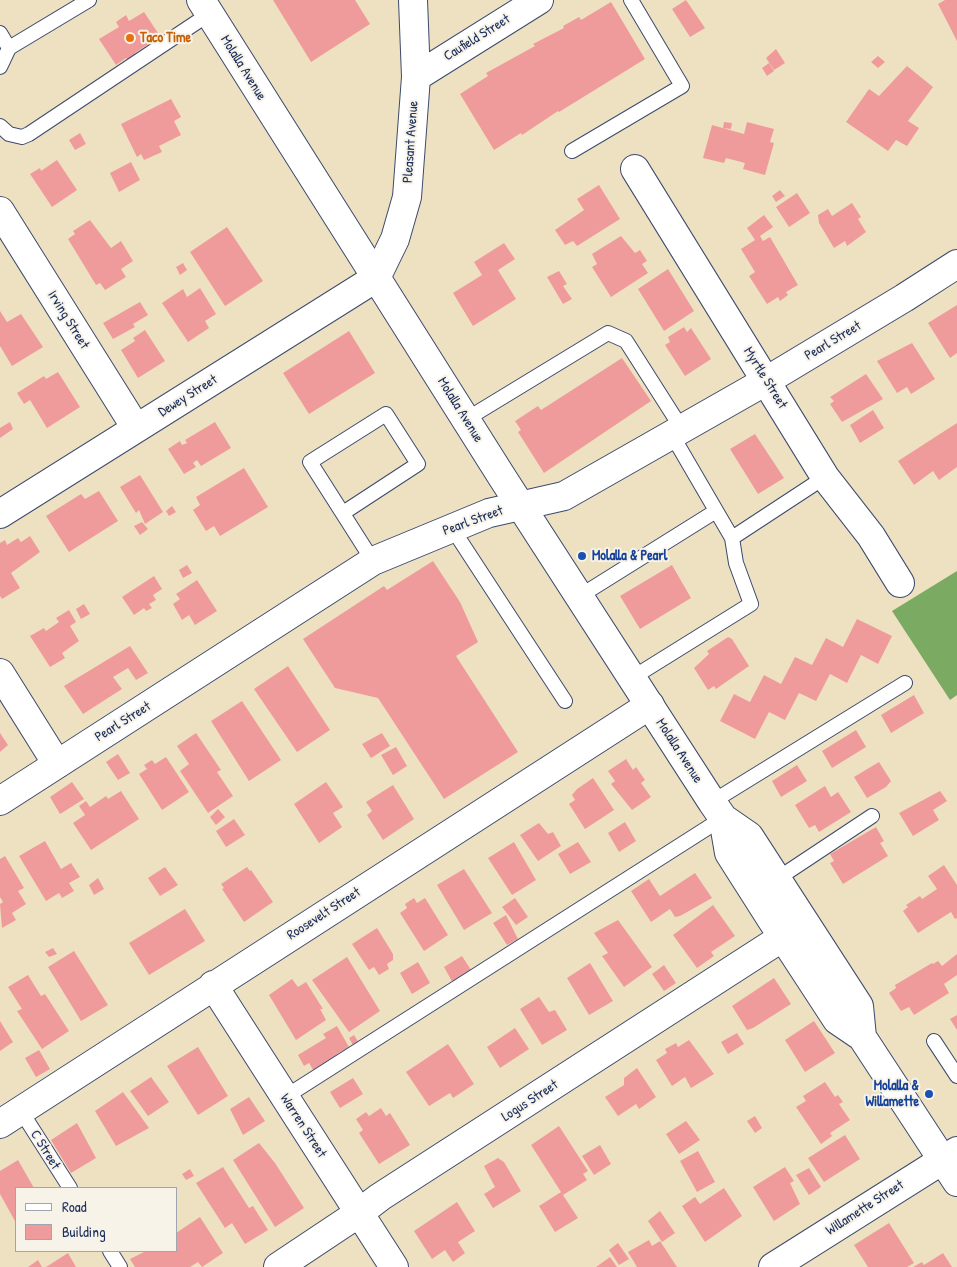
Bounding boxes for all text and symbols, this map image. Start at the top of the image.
street label: Caufield Street [441,11,513,65]
place label: Taco Time [140,30,191,46]
marker: Taco Time [124,32,136,44]
street label: Molalla Avenue [216,32,270,104]
street label: Pleasant Avenue [400,100,422,184]
street label: Irving Street [43,288,93,352]
street label: Pearl Street [802,318,864,364]
street label: Myrtle Street [739,344,791,412]
street label: Dewey Street [156,371,220,421]
street label: Molalla Avenue [433,374,487,446]
street label: Pearl Street [441,502,505,540]
place label: Molalla & Pearl [592,548,667,564]
marker: Molalla & Pearl [576,550,588,562]
street label: Pearl Street [92,698,154,746]
street label: Molalla Avenue [652,716,706,786]
street label: Roosevelt Street [284,884,364,944]
street label: Logus Street [499,1077,561,1125]
place label: Molalla & Willamette [865,1078,919,1110]
marker: Molalla & Willamette [923,1088,935,1100]
street label: Warren Street [276,1091,330,1161]
street label: C Street [26,1127,64,1173]
street label: Willamette Street [823,1177,907,1239]
legend [15,1187,178,1252]
text: Road [62,1196,87,1217]
text: Building [62,1221,106,1242]

